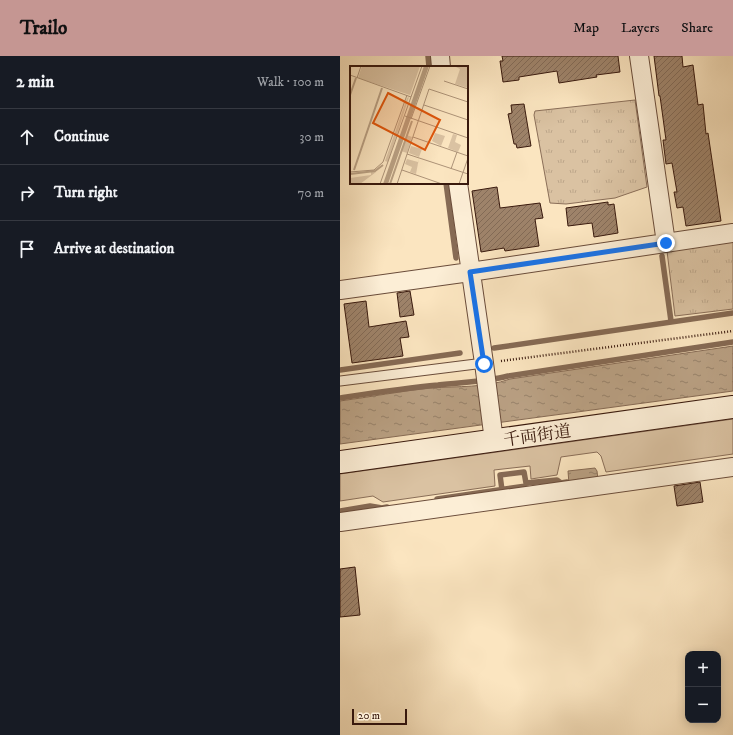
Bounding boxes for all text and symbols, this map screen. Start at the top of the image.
text: Trailo [20,17,67,40]
text: Map [573,19,599,37]
text: Layers [621,19,659,37]
text: Share [681,19,713,37]
inset map [350,66,468,184]
text: 2 min [16,71,54,93]
text: Walk · 100 m [257,74,324,90]
icon: ahead [16,126,38,148]
text: Continue [54,127,109,146]
text: 30 m [300,129,324,145]
icon: right [16,182,38,204]
text: Turn right [54,183,117,202]
text: 70 m [298,185,324,201]
route end [657,234,675,252]
icon: arrive [16,238,38,260]
text: Arrive at destination [54,239,174,258]
route start [475,355,493,373]
street label: 千両街道 [502,420,572,452]
map controls [685,651,721,723]
button: + [685,651,721,687]
button: − [685,687,721,723]
scale bar [352,707,407,726]
text: 20 m [358,709,380,723]

